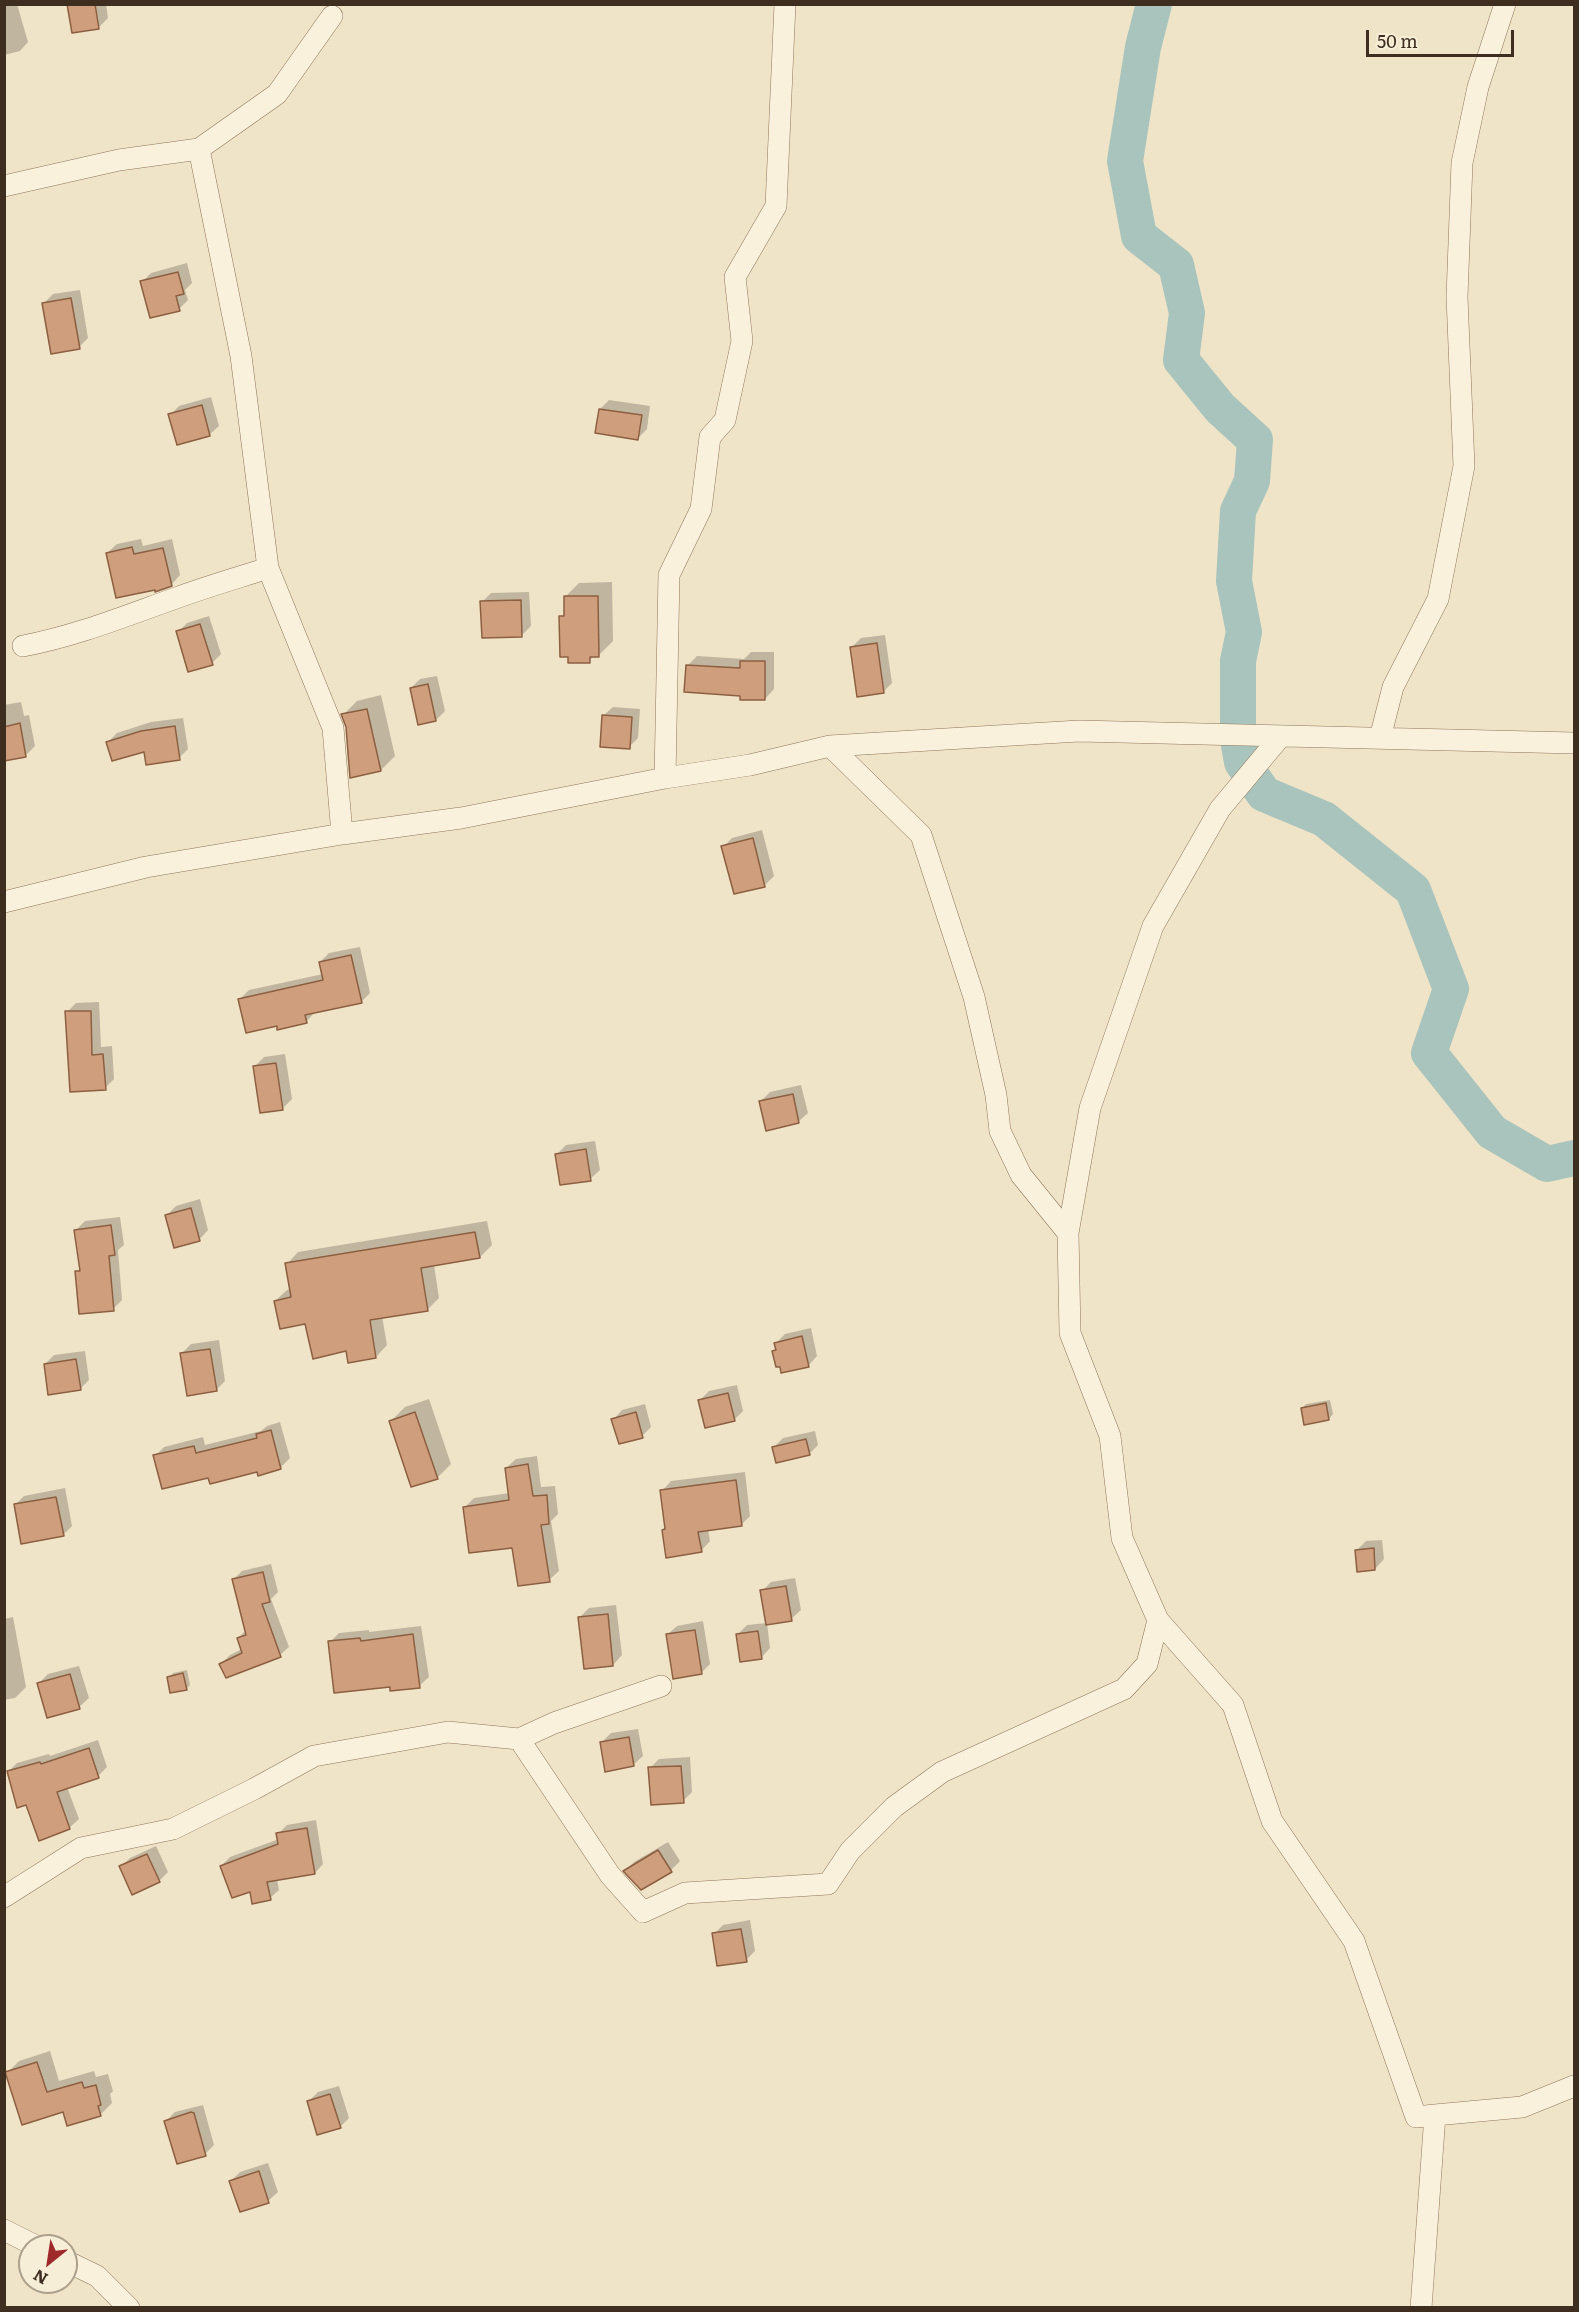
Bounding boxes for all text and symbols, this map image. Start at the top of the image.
scale bar [1369,18,1518,56]
text: 50 m [1377,27,1418,54]
north arrow [18,2234,78,2294]
text: N [28,2264,52,2292]

